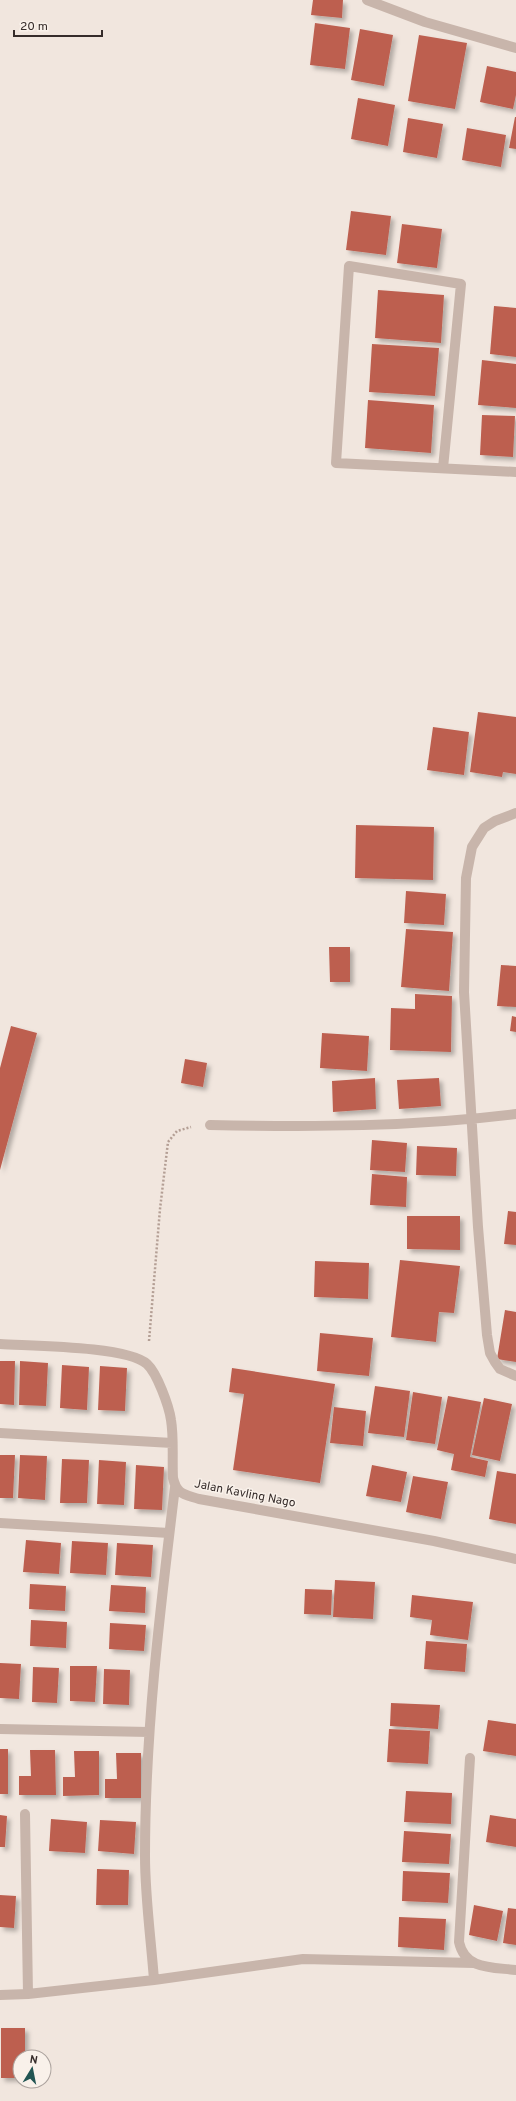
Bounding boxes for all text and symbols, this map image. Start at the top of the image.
scale bar [14,12,102,38]
text: 20 m [20,19,48,35]
street label: Jalan Kavling Nago [193,1476,297,1512]
north arrow [12,2049,52,2089]
text: N [28,2053,39,2068]

